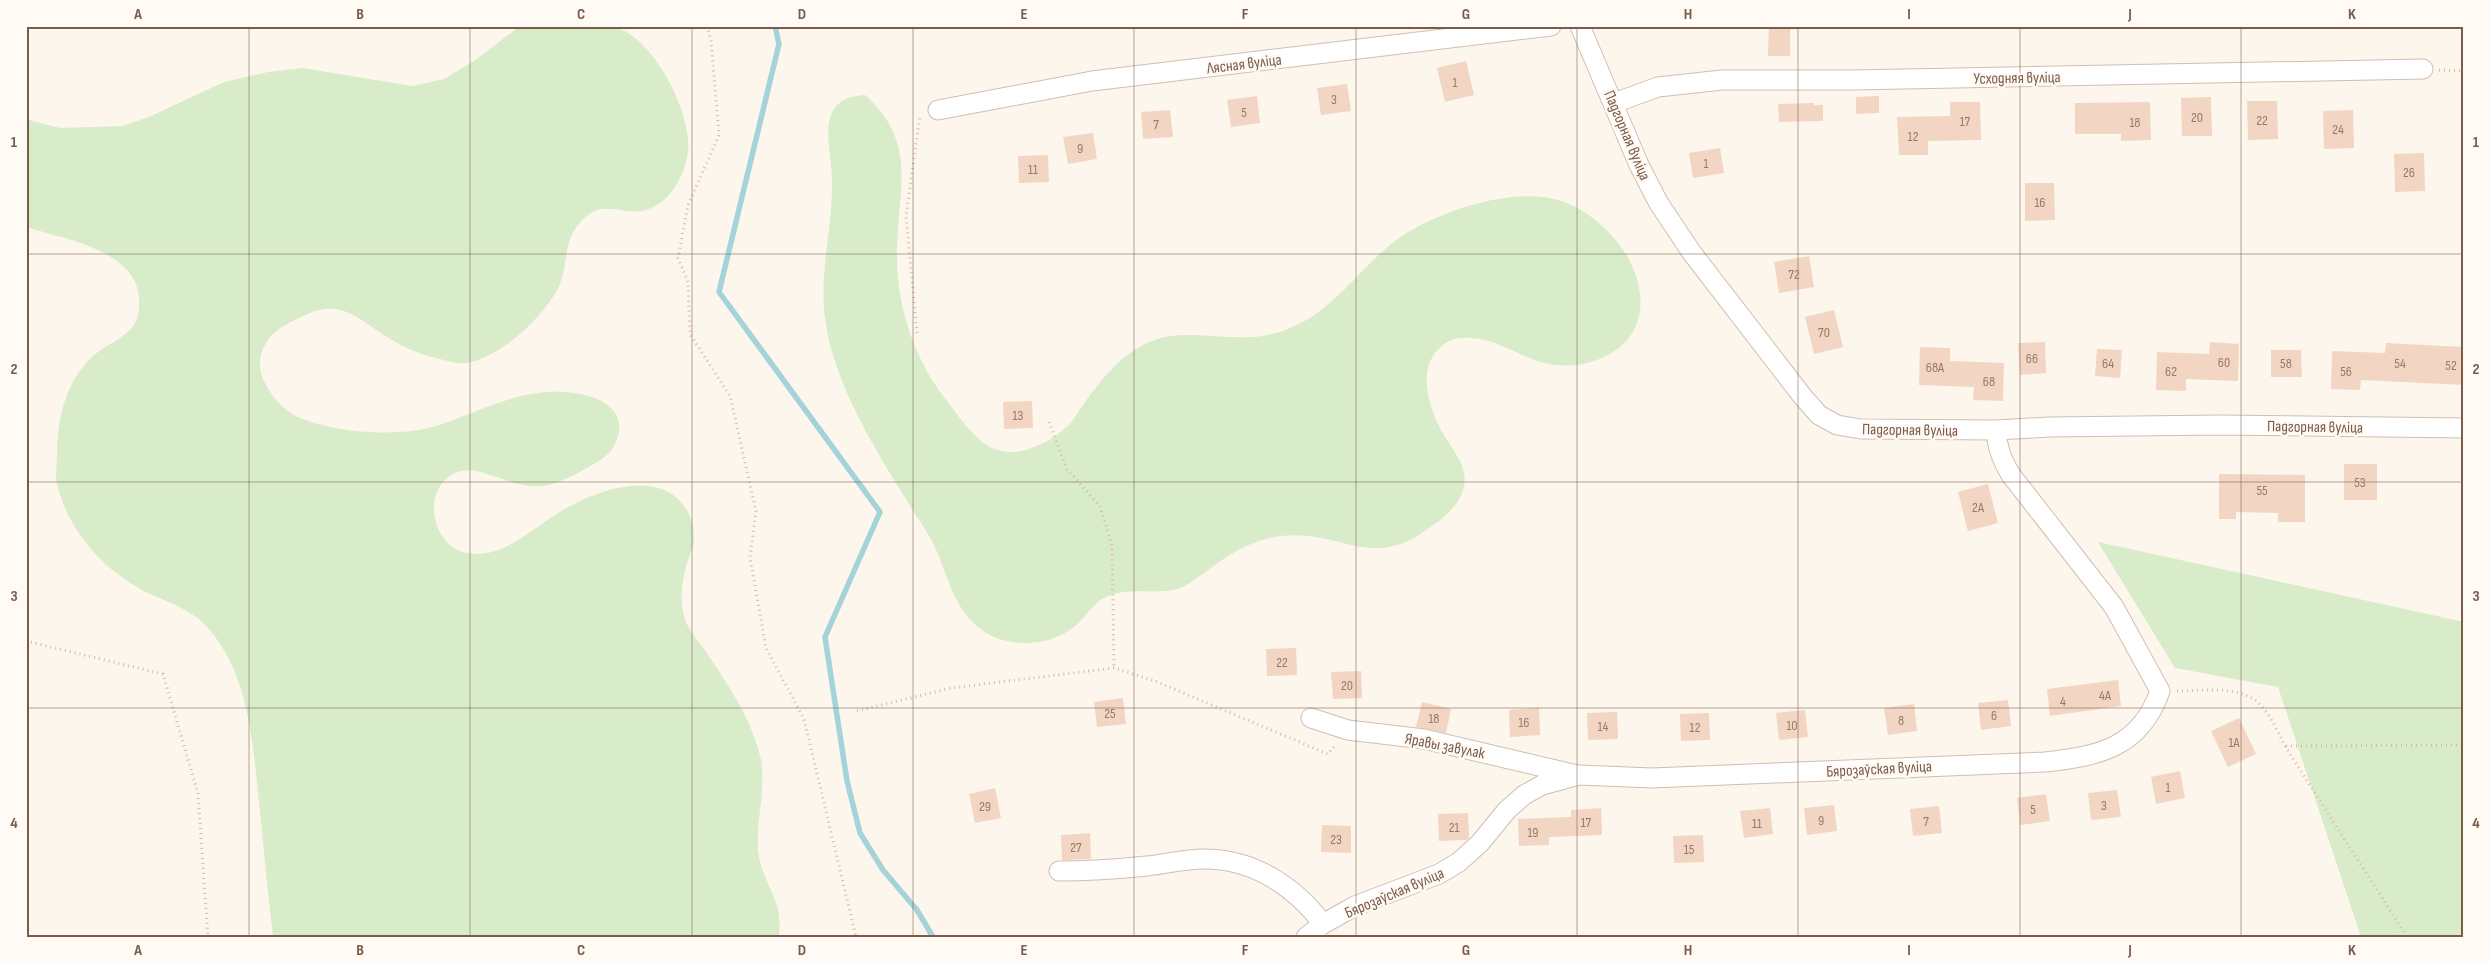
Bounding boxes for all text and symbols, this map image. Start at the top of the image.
text: A [133,5,142,24]
text: B [356,5,364,24]
text: C [577,5,585,24]
text: D [798,5,806,24]
text: E [1021,5,1028,24]
text: F [1242,5,1249,24]
text: G [1462,5,1470,24]
text: H [1684,5,1692,24]
text: I [1907,5,1911,24]
text: J [2127,5,2132,24]
text: K [2348,5,2356,24]
street label: Лясная вуліца [1205,50,1283,79]
street label: Усходняя вуліца [1973,68,2061,89]
house number: 1 [1453,74,1458,91]
street label: Падгорная вуліца [1599,88,1654,183]
house number: 3 [1331,91,1337,108]
house number: 5 [1241,104,1247,121]
house number: 20 [2191,109,2203,126]
house number: 22 [2256,112,2268,129]
house number: 17 [1960,113,1971,130]
house number: 18 [2129,114,2141,131]
house number: 7 [1153,116,1159,133]
house number: 24 [2332,121,2344,138]
house number: 12 [1908,128,1919,145]
text: 1 [11,133,18,152]
text: 1 [2473,133,2480,152]
house number: 9 [1077,140,1083,157]
house number: 1 [1704,155,1709,172]
house number: 11 [1028,161,1038,178]
house number: 26 [2403,164,2415,181]
house number: 16 [2034,194,2046,211]
house number: 72 [1788,266,1800,283]
house number: 70 [1818,324,1830,341]
house number: 66 [2026,350,2038,367]
house number: 60 [2218,354,2230,371]
house number: 64 [2102,355,2114,372]
house number: 58 [2280,355,2292,372]
house number: 54 [2394,355,2406,372]
house number: 52 [2445,357,2457,374]
house number: 68А [1926,359,1945,376]
text: 2 [10,360,18,379]
text: 2 [2472,360,2480,379]
house number: 62 [2165,363,2177,380]
house number: 56 [2340,363,2352,380]
house number: 68 [1983,373,1995,390]
house number: 13 [1013,407,1024,424]
street label: Падгорная вуліца [2267,417,2363,438]
street label: Падгорная вуліца [1862,420,1958,441]
house number: 53 [2354,474,2366,491]
house number: 55 [2256,482,2268,499]
house number: 2А [1972,499,1985,516]
text: 3 [10,587,18,606]
text: 3 [2472,587,2480,606]
house number: 22 [1276,654,1288,671]
house number: 20 [1341,677,1353,694]
house number: 4А [2099,687,2112,704]
house number: 4 [2060,693,2066,710]
house number: 25 [1104,705,1116,722]
house number: 6 [1991,707,1997,724]
house number: 18 [1428,710,1440,727]
house number: 8 [1898,712,1904,729]
house number: 16 [1518,714,1530,731]
house number: 10 [1786,717,1798,734]
house number: 14 [1598,718,1609,735]
house number: 12 [1690,719,1701,736]
street label: Яравы завулак [1403,729,1487,764]
house number: 1А [2228,734,2241,751]
street label: Бярозаўская вуліца [1826,757,1932,782]
house number: 1 [2166,779,2171,796]
house number: 3 [2101,797,2107,814]
house number: 29 [979,798,991,815]
house number: 5 [2030,801,2036,818]
house number: 9 [1818,812,1824,829]
house number: 7 [1923,813,1929,830]
text: 4 [10,814,18,833]
house number: 17 [1581,814,1592,831]
text: 4 [2472,814,2480,833]
house number: 11 [1752,815,1762,832]
house number: 21 [1449,819,1459,836]
house number: 19 [1527,824,1539,841]
house number: 23 [1330,831,1342,848]
house number: 27 [1070,839,1082,856]
house number: 15 [1684,841,1695,858]
street label: Бярозаўская вуліца [1342,864,1447,923]
text: A [133,941,142,960]
text: B [356,941,364,960]
text: C [577,941,585,960]
text: D [798,941,806,960]
text: E [1021,941,1028,960]
text: F [1242,941,1249,960]
text: G [1462,941,1470,960]
text: H [1684,941,1692,960]
text: I [1907,941,1911,960]
text: J [2127,941,2132,960]
text: K [2348,941,2356,960]

